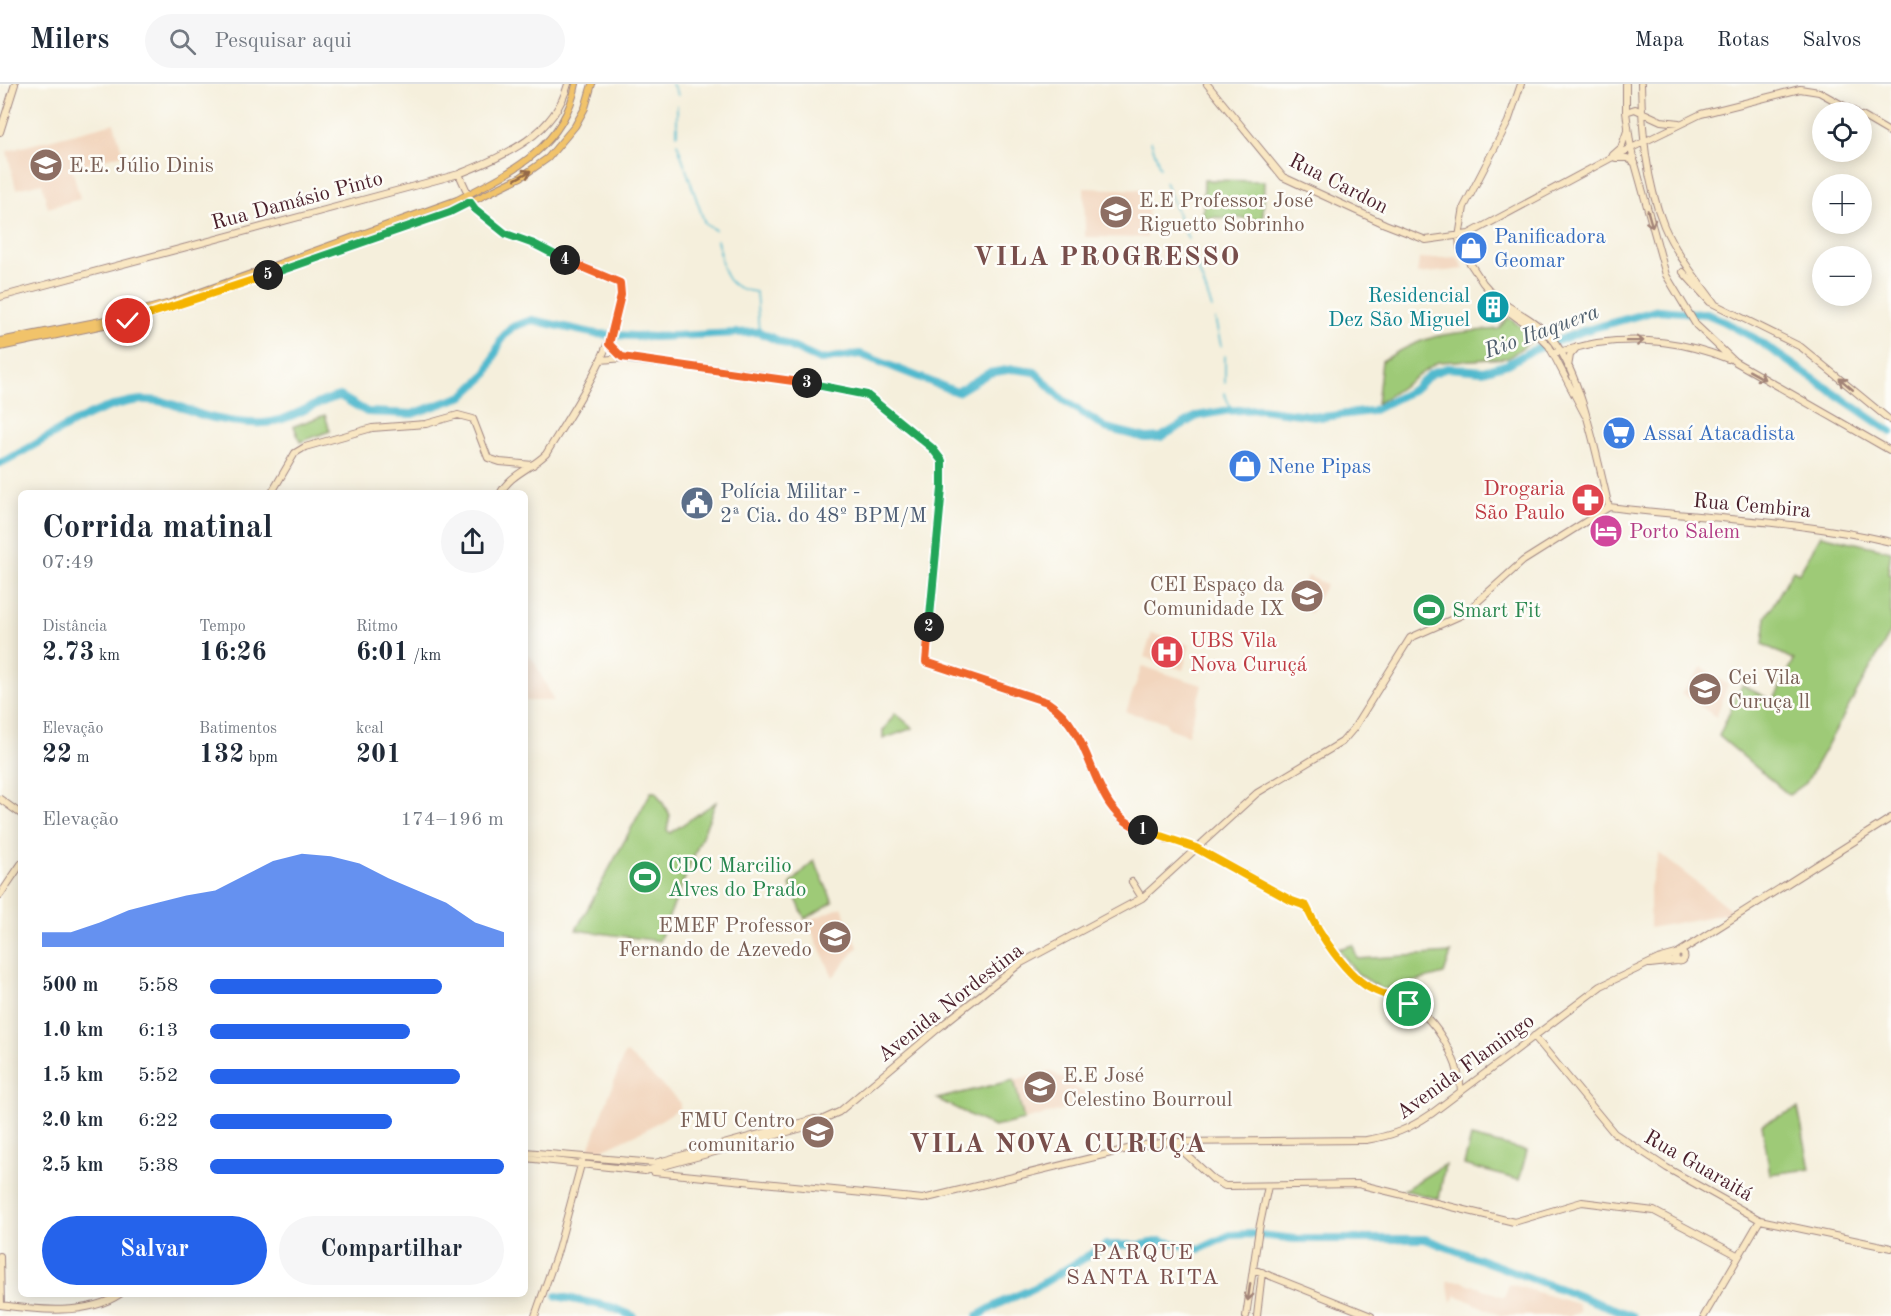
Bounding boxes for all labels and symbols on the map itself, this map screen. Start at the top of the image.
school or university icon: E.E. Júlio Dinis [28,147,64,183]
street label: Rua Cardon [1285,150,1391,218]
place label: E.E. Júlio Dinis [69,156,214,177]
street label: Rua Damásio Pinto [209,168,385,234]
one-way arrow [514,169,531,181]
place label: E.E Professor José Riguetto Sobrinho [1139,191,1313,236]
school or university icon: E.E Professor José Riguetto Sobrinho [1098,194,1134,230]
one-way arrow [1645,209,1656,228]
place label: Panificadora Geomar [1494,227,1606,272]
shop icon: Panificadora Geomar [1453,230,1489,266]
district label: VILA PROGRESSO [973,244,1241,271]
pin: 4 [550,245,580,275]
pin: 5 [253,260,283,290]
place label: Residencial Dez São Miguel [1328,286,1470,331]
building icon: Residencial Dez São Miguel [1475,289,1511,325]
pin [102,295,153,346]
water label: Rio Itaquera [1480,301,1602,363]
one-way arrow [1625,335,1645,347]
pin: 3 [792,368,822,398]
one-way arrow [1748,369,1765,381]
one-way arrow [1838,377,1854,390]
supermarket icon: Assaí Atacadista [1601,415,1637,451]
place label: Assaí Atacadista [1642,424,1795,445]
shop icon: Nene Pipas [1227,448,1263,484]
place label: Nene Pipas [1268,457,1371,478]
place label: Drogaria São Paulo [1474,479,1565,524]
place label: Polícia Militar - 2ª Cia. do 48º BPM/M [720,482,927,527]
pharmacy icon: Drogaria São Paulo [1570,482,1606,518]
public building icon: Polícia Militar - 2ª Cia. do 48º BPM/M [679,485,715,521]
street label: Rua Cembira [1692,491,1812,522]
hotel icon: Porto Salem [1588,513,1624,549]
place label: Porto Salem [1629,522,1740,543]
place label: CEI Espaço da Comunidade IX [1143,575,1284,620]
school or university icon: CEI Espaço da Comunidade IX [1289,578,1325,614]
sports icon: Smart Fit [1411,592,1447,628]
place label: Smart Fit [1452,601,1541,622]
pin: 2 [914,612,944,642]
place label: UBS Vila Nova Curuçá [1190,631,1307,676]
hospital icon: UBS Vila Nova Curuçá [1149,634,1185,670]
place label: Cei Vila Curuça ll [1728,668,1810,713]
school or university icon: Cei Vila Curuça ll [1687,671,1723,707]
pin: 1 [1128,815,1158,845]
place label: CDC Marcilio Alves do Prado [668,856,806,901]
sports icon: CDC Marcilio Alves do Prado [627,859,663,895]
place label: EMEF Professor Fernando de Azevedo [618,916,812,961]
school or university icon: EMEF Professor Fernando de Azevedo [817,919,853,955]
street label: Avenida Nordestina [874,940,1028,1066]
pin [1383,978,1434,1029]
street label: Avenida Flamingo [1393,1010,1539,1124]
place label: E.E José Celestino Bourroul [1063,1066,1233,1111]
school or university icon: E.E José Celestino Bourroul [1022,1069,1058,1105]
place label: FMU Centro comunitario [680,1111,795,1156]
school or university icon: FMU Centro comunitario [800,1114,836,1150]
street label: Rua Guaraitá [1640,1127,1756,1206]
district label: VILA NOVA CURUÇA [909,1131,1207,1158]
district label: PARQUE SANTA RITA [1066,1242,1220,1289]
one-way arrow [1244,1282,1255,1302]

